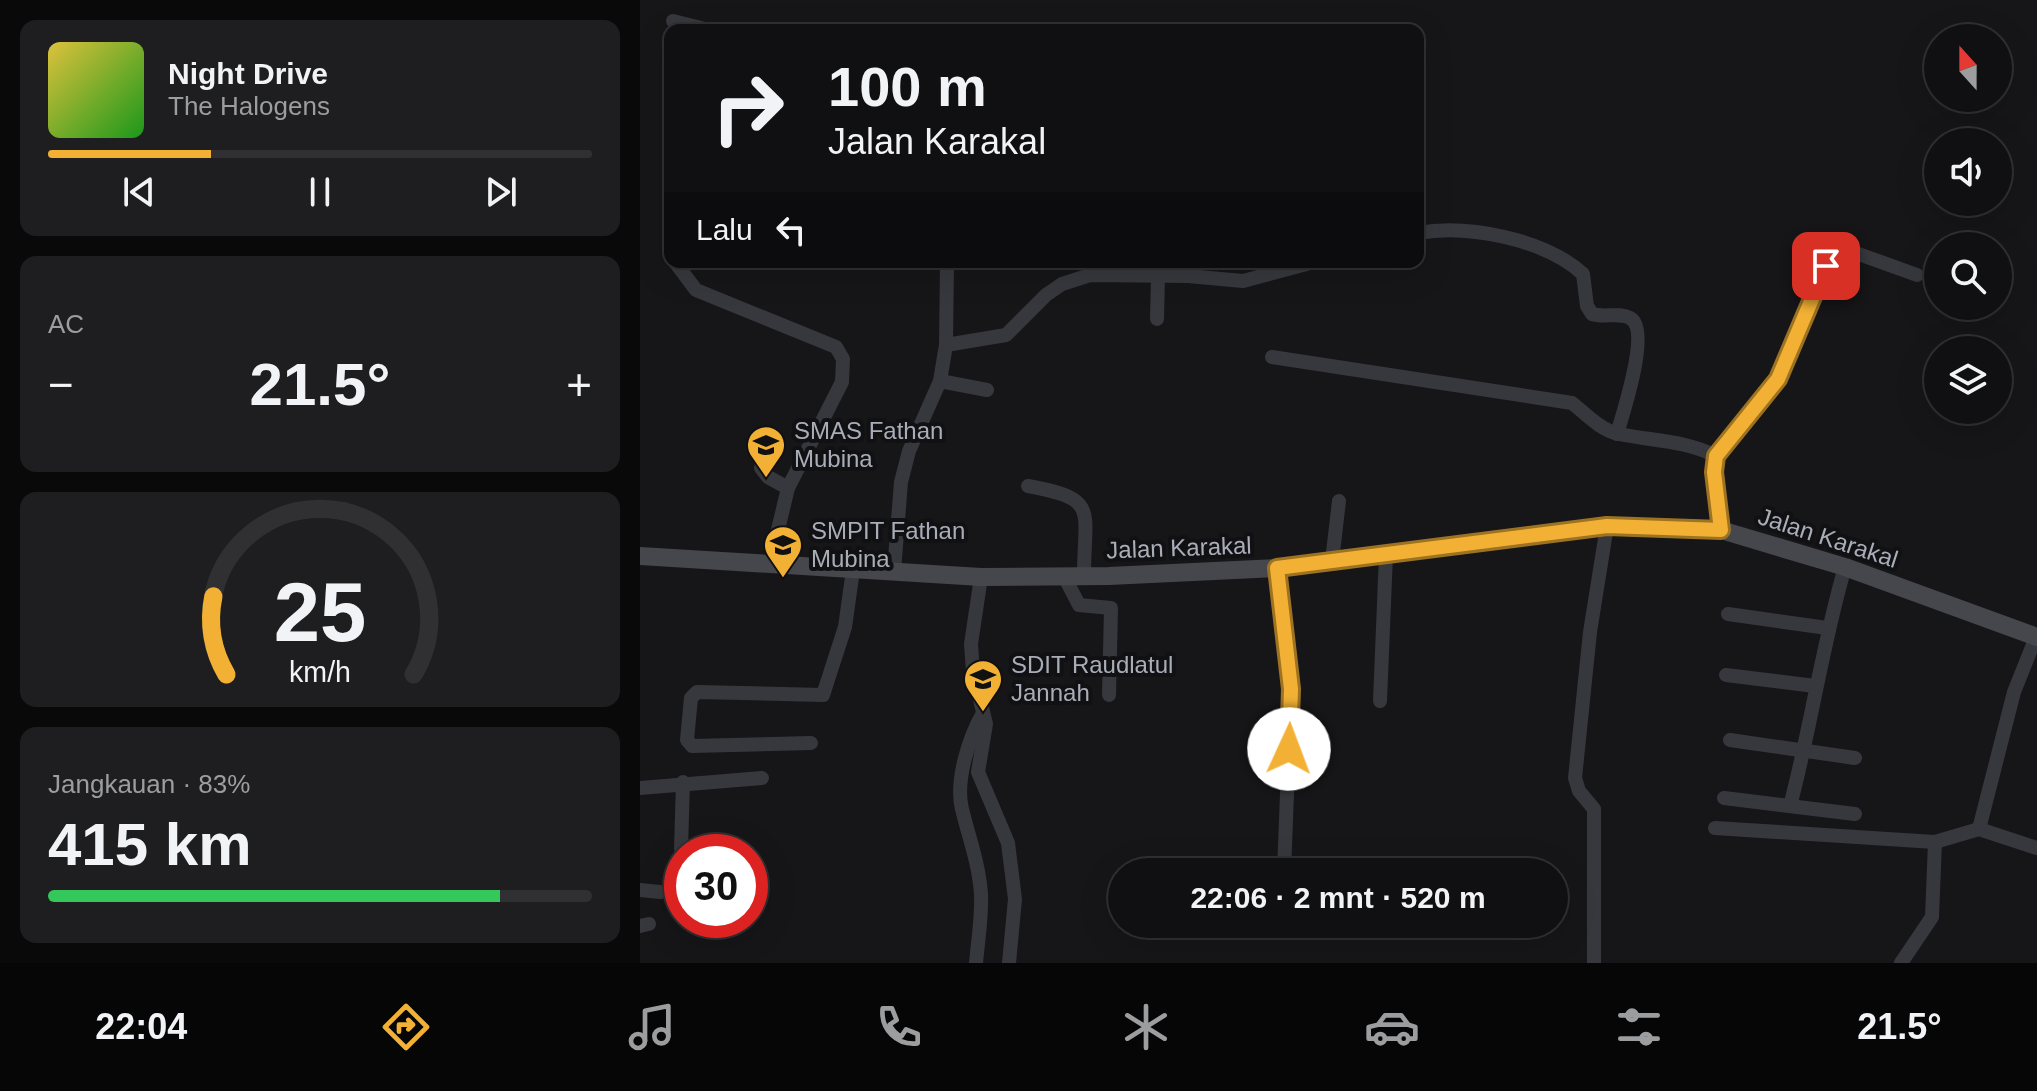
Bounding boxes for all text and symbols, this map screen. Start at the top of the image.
north arrow [1924,24,2012,112]
map controls [1924,24,2012,424]
text: 100 m [828,55,987,118]
icon: right [696,56,800,160]
text: Night Drive [168,57,328,90]
text: The Halogens [168,91,330,121]
text: Jalan Karakal [828,121,1046,162]
button: sound [1924,128,2012,216]
icon: previous [117,170,161,214]
icon: pause [298,170,342,214]
icon: next [479,170,523,214]
icon: left [769,208,813,252]
text: Lalu [696,213,753,246]
pin [1792,232,1860,300]
button: search [1924,232,2012,320]
icon: arrive [1804,244,1848,288]
text: AC [48,309,84,339]
button: layers [1924,336,2012,424]
text: 21.5° [250,351,390,418]
text: − [48,360,74,409]
text: + [566,360,592,409]
place label: SMAS Fathan Mubina [794,417,943,472]
school or university icon: SMAS Fathan Mubina [745,424,787,479]
street label: Jalan Karakal [1755,502,1901,573]
place label: SMPIT Fathan Mubina [811,517,965,572]
school or university icon: SMPIT Fathan Mubina [762,524,804,579]
street label: Jalan Karakal [1106,531,1252,564]
text: 25 [274,566,366,659]
place label: SDIT Raudlatul Jannah [1011,651,1173,706]
text: km/h [289,657,351,689]
school or university icon: SDIT Raudlatul Jannah [962,658,1004,713]
position arrow [1247,707,1331,791]
text: Jangkauan · 83% [48,769,250,799]
text: 415 km [48,811,252,878]
speed limit sign: 30 [664,834,768,938]
text: 22:06 · 2 mnt · 520 m [1190,881,1486,914]
icon: directions [378,999,434,1055]
icon: music [624,999,680,1055]
icon: phone [871,999,927,1055]
icon: climate [1118,999,1174,1055]
icon: car [1364,999,1420,1055]
icon: filters [1611,999,1667,1055]
text: 22:04 [95,1006,187,1047]
text: 21.5° [1857,1006,1942,1047]

